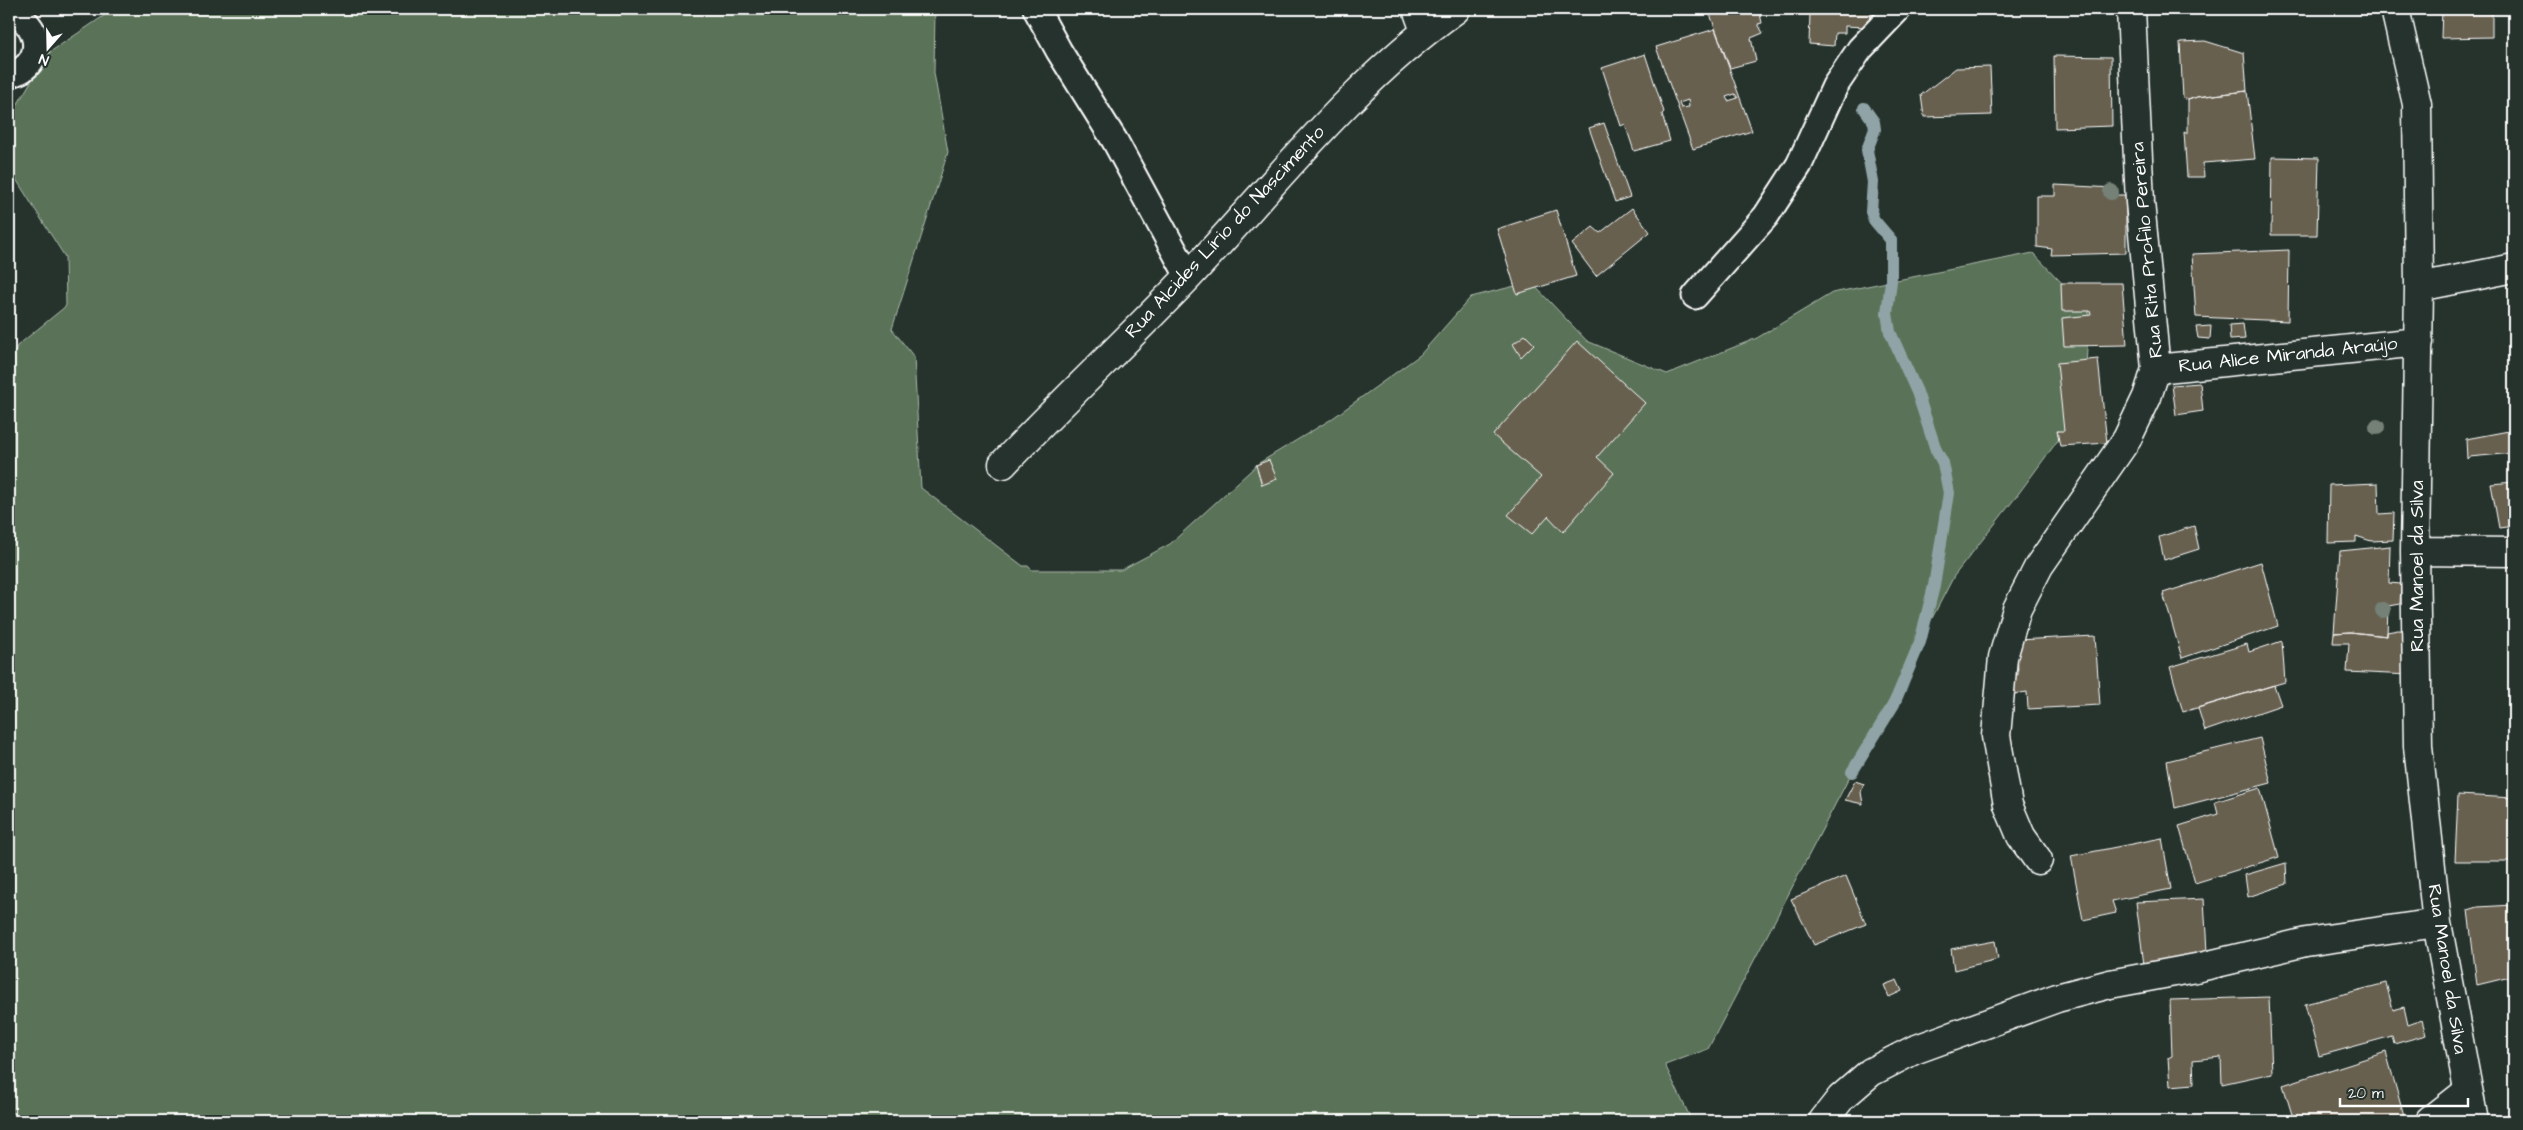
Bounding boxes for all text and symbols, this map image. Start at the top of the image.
north arrow [22,22,72,72]
text: N [36,48,51,70]
street label: Rua Alcides Lírio do Nascimento [1119,119,1331,344]
street label: Rua Rita Profilo Pereira [2124,141,2170,359]
street label: Rua Alice Miranda Araújo [2177,330,2399,380]
street label: Rua Manoel da Silva [2404,480,2431,652]
street label: Rua Manoel da Silva [2420,882,2474,1056]
scale bar [2340,1075,2468,1107]
text: 20 m [2348,1083,2384,1104]

